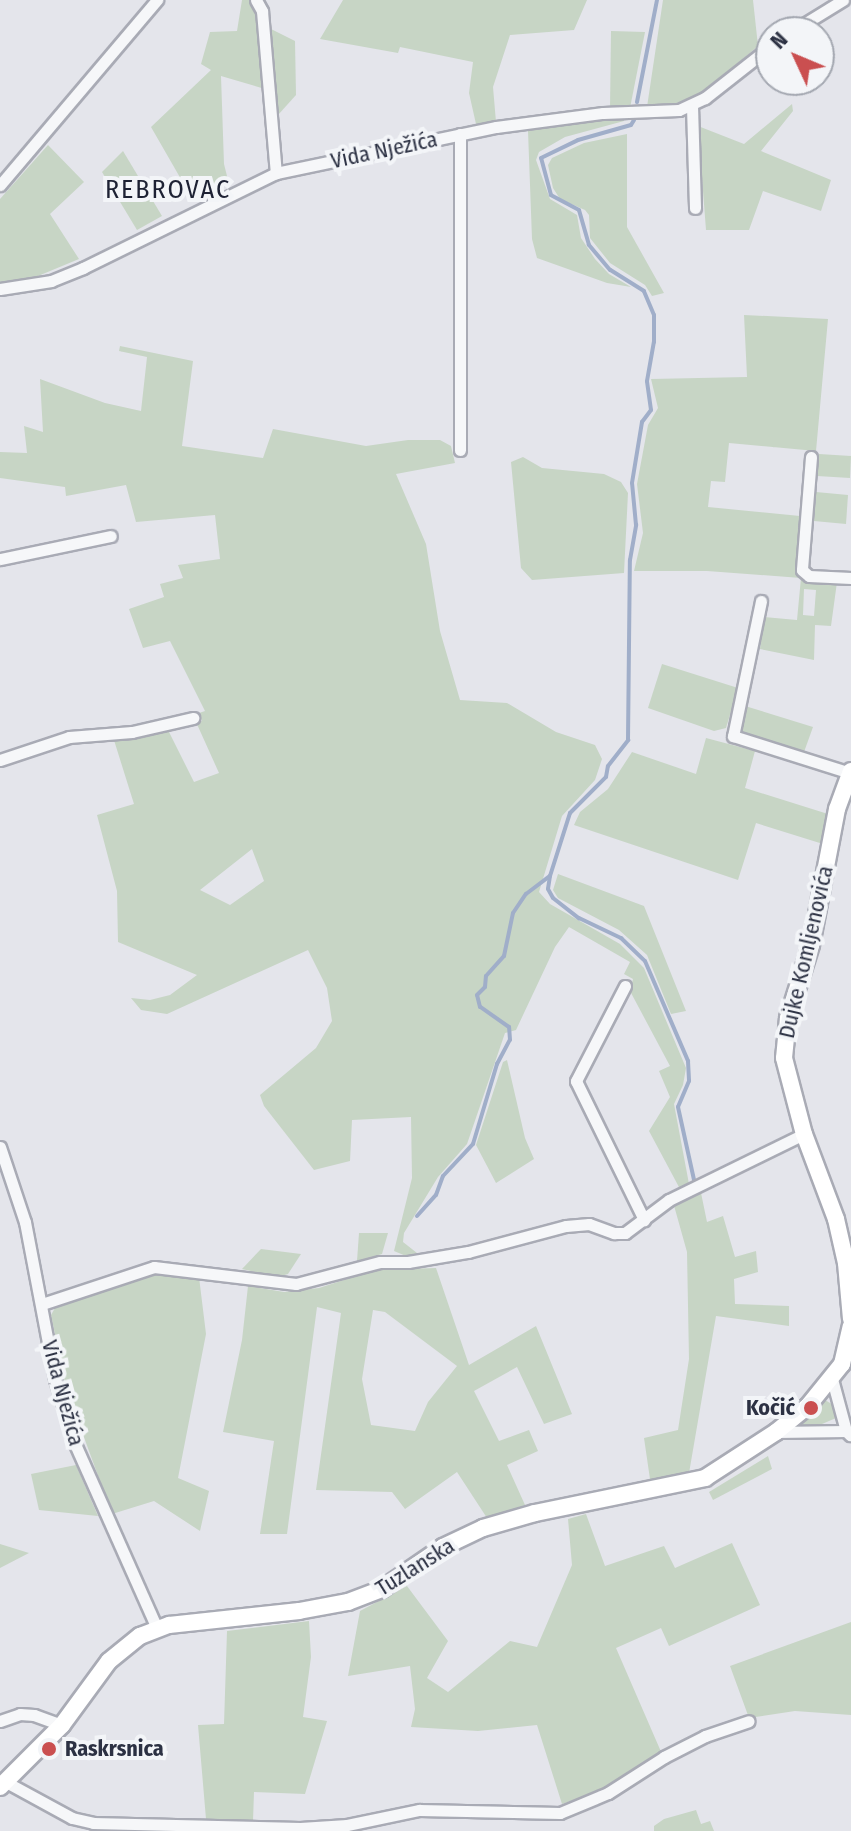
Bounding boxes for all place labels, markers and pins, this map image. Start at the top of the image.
place label: Kočić [746,1395,795,1421]
marker: Kočić [802,1399,820,1417]
place label: Raskrsnica [65,1736,164,1762]
marker: Raskrsnica [40,1740,58,1758]

